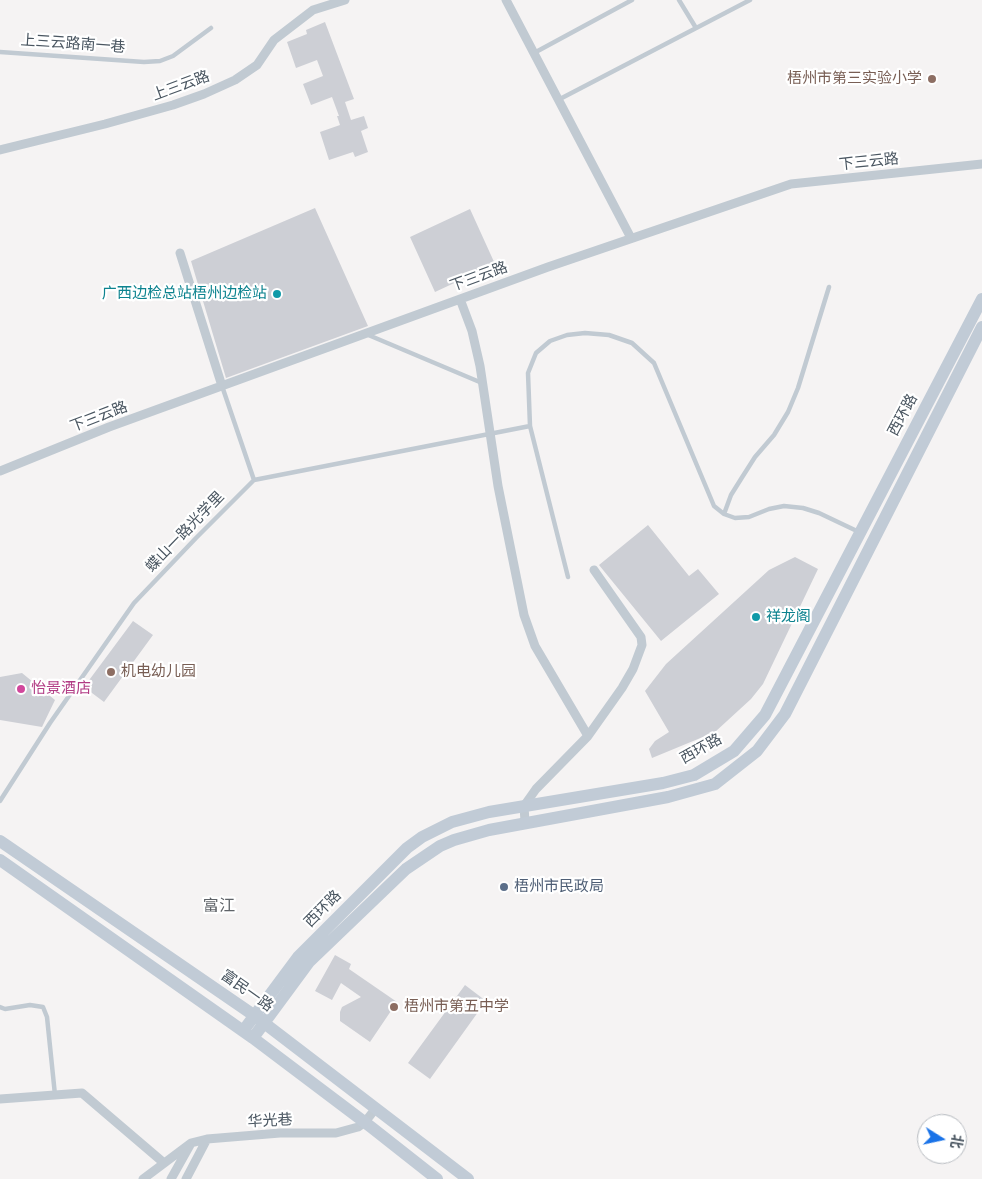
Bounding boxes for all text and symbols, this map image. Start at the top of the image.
street label: 上三云路南一巷 [20,31,126,57]
street label: 上三云路 [150,67,212,105]
place label: 梧州市第三实验小学 [787,70,922,88]
marker: 梧州市第三实验小学 [926,73,938,85]
street label: 下三云路 [838,150,900,174]
street label: 下三云路 [448,258,510,296]
place label: 广西边检总站梧州边检站 [102,285,267,303]
marker: 广西边检总站梧州边检站 [271,288,283,300]
street label: 西环路 [884,391,922,439]
street label: 下三云路 [68,398,130,436]
street label: 蝶山一路光学里 [142,488,228,576]
place label: 祥龙阁 [766,608,811,626]
marker: 祥龙阁 [750,611,762,623]
place label: 机电幼儿园 [121,663,196,681]
marker: 机电幼儿园 [105,666,117,678]
place label: 怡景酒店 [31,680,91,698]
marker: 怡景酒店 [15,683,27,695]
street label: 西环路 [677,730,725,768]
place label: 梧州市民政局 [514,878,604,896]
marker: 梧州市民政局 [498,881,510,893]
street label: 西环路 [301,887,345,931]
district label: 富江 [203,896,235,916]
street label: 富民一路 [217,966,277,1016]
place label: 梧州市第五中学 [404,998,509,1016]
marker: 梧州市第五中学 [388,1001,400,1013]
street label: 华光巷 [247,1111,293,1131]
north arrow [917,1114,967,1164]
text: 北 [947,1133,966,1150]

